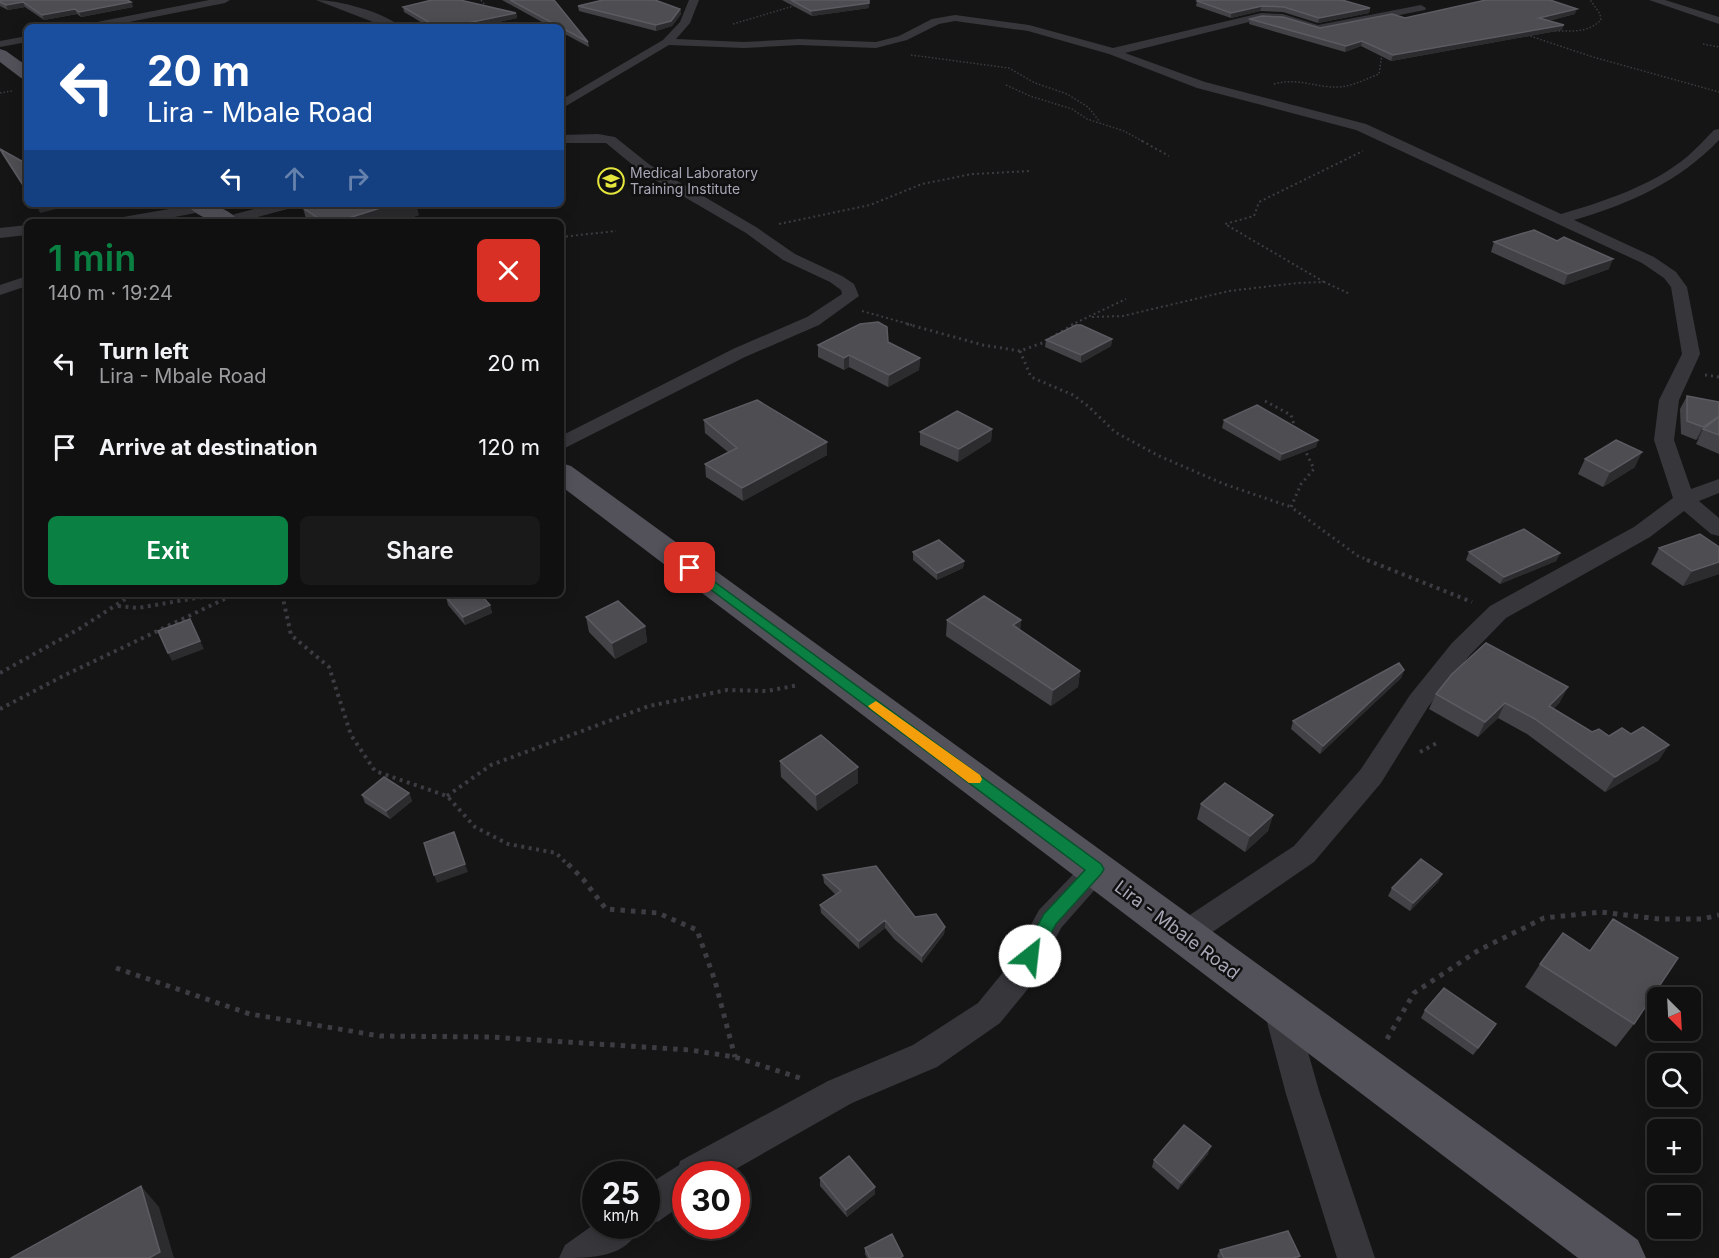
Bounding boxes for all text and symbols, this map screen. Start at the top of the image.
text: 20 m [147,45,250,96]
icon: left [48,48,126,126]
text: Lira - Mbale Road [147,96,373,129]
icon: left [215,162,248,195]
icon: ahead [278,162,311,195]
icon: right [341,162,374,195]
place label: Medical Laboratory Training Institute [630,164,758,197]
school or university icon: Medical Laboratory Training Institute [596,166,626,196]
text: 1 min [48,236,136,280]
button: close [477,239,540,302]
text: 140 m · 19:24 [48,281,173,305]
text: Turn left [99,338,189,364]
icon: left [48,347,81,380]
text: 20 m [487,350,540,376]
text: Lira - Mbale Road [99,364,266,388]
icon: arrive [48,431,81,464]
text: Arrive at destination [99,434,318,460]
text: 120 m [478,434,540,460]
button: Exit [48,516,288,585]
button: Share [300,516,540,585]
pin [664,542,715,593]
icon: arrive [673,551,706,584]
street label: Lira - Mbale Road [1111,876,1244,983]
position arrow [998,924,1062,988]
north arrow [1647,987,1701,1041]
map controls [1647,987,1701,1239]
button: search [1647,1053,1701,1107]
button: + [1647,1119,1701,1173]
speed limit sign: 30 [672,1161,750,1239]
text: 25 [602,1175,640,1211]
button: − [1647,1185,1701,1239]
text: km/h [603,1206,639,1225]

